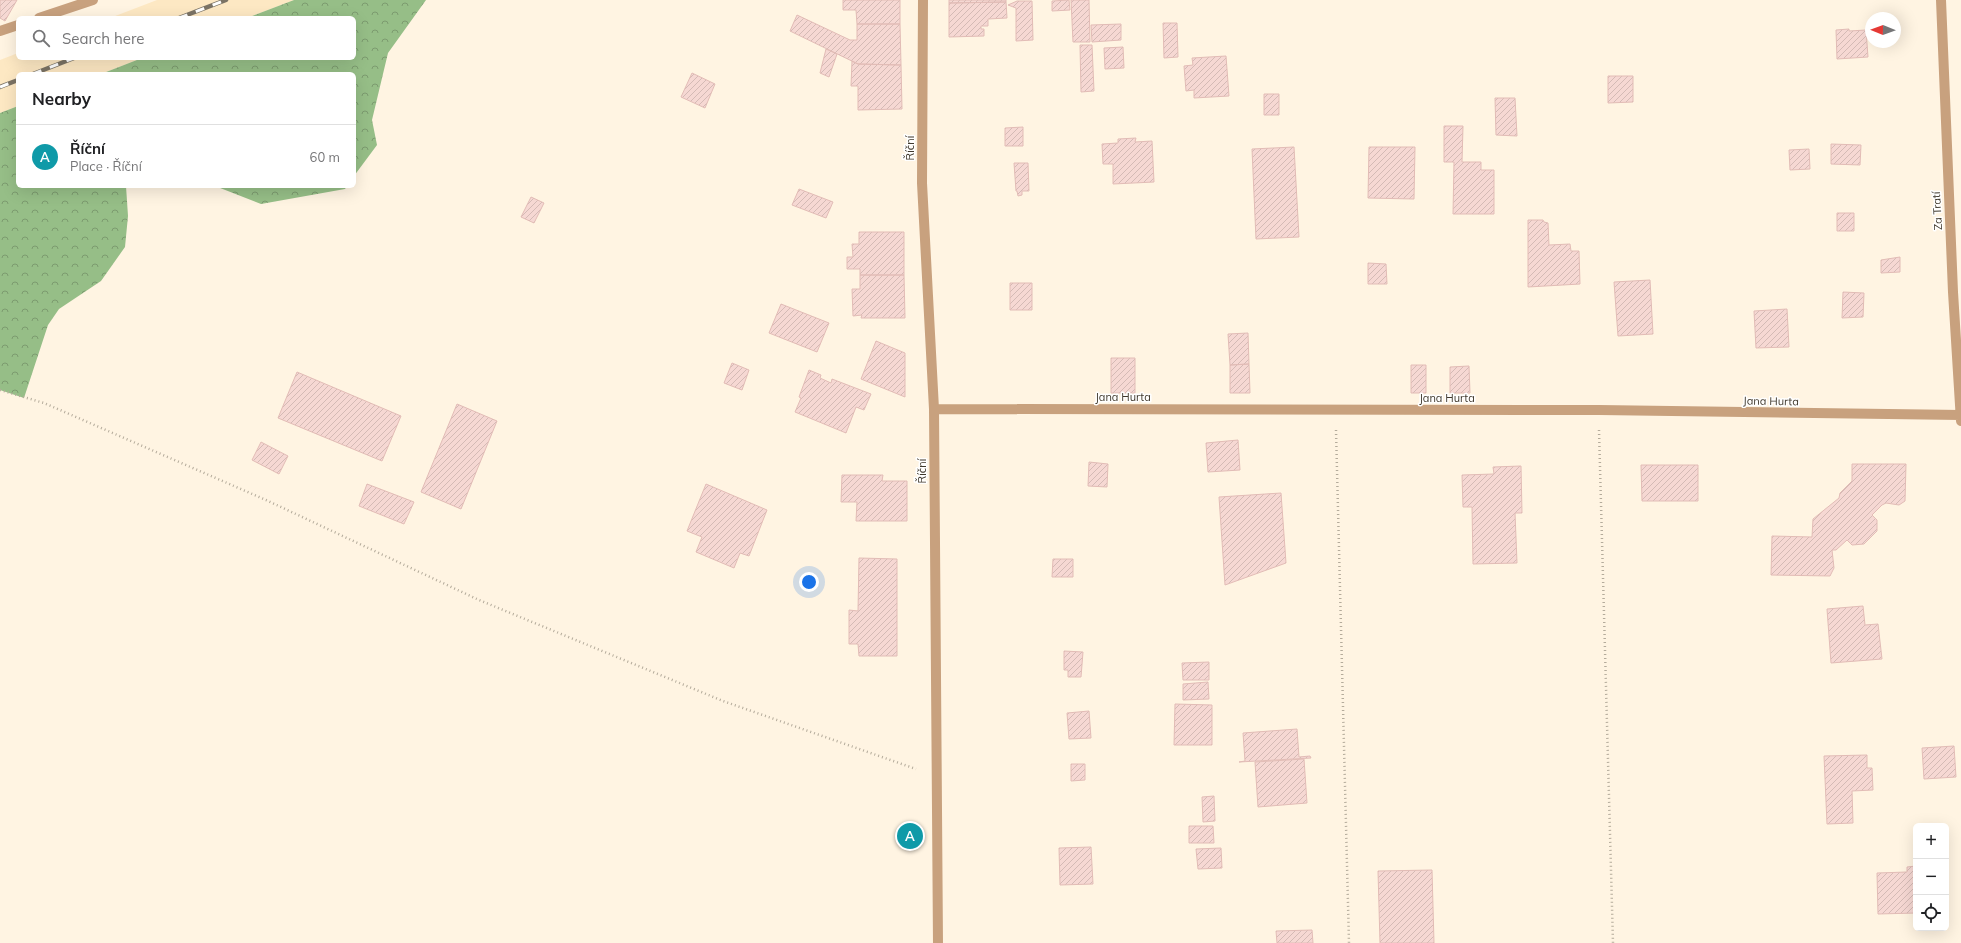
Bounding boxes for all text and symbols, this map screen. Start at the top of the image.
north arrow [1865,12,1901,48]
search box [16,16,356,60]
icon: search [30,27,52,49]
text: Search here [62,29,144,48]
text: Nearby [32,88,91,109]
street label: Říční [903,134,917,160]
text: Říční [70,139,105,158]
text: A [40,149,50,165]
text: 60 m [310,149,340,165]
text: Place · Říční [70,158,142,174]
street label: Za Tratí [1929,190,1945,231]
street label: Jana Hurta [1095,390,1151,404]
street label: Jana Hurta [1419,391,1475,405]
street label: Jana Hurta [1743,394,1799,408]
street label: Říční [915,457,929,483]
your location [799,572,819,592]
pin: A [897,821,923,851]
map controls [1913,823,1949,931]
button: + [1913,823,1949,859]
button: − [1913,859,1949,895]
button: locate [1913,895,1949,931]

